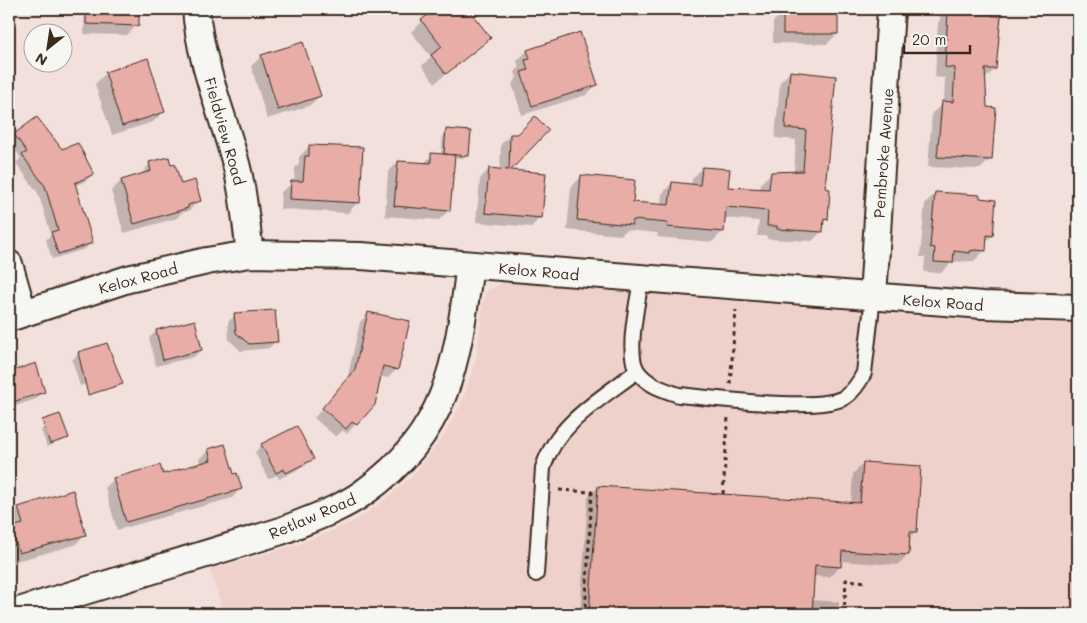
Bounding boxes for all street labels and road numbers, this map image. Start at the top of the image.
street label: Fieldview Road [200,75,250,187]
street label: Pembroke Avenue [868,87,898,219]
street label: Kelox Road [96,258,180,298]
street label: Kelox Road [498,258,580,284]
street label: Kelox Road [902,289,984,315]
street label: Retlaw Road [266,489,358,543]

